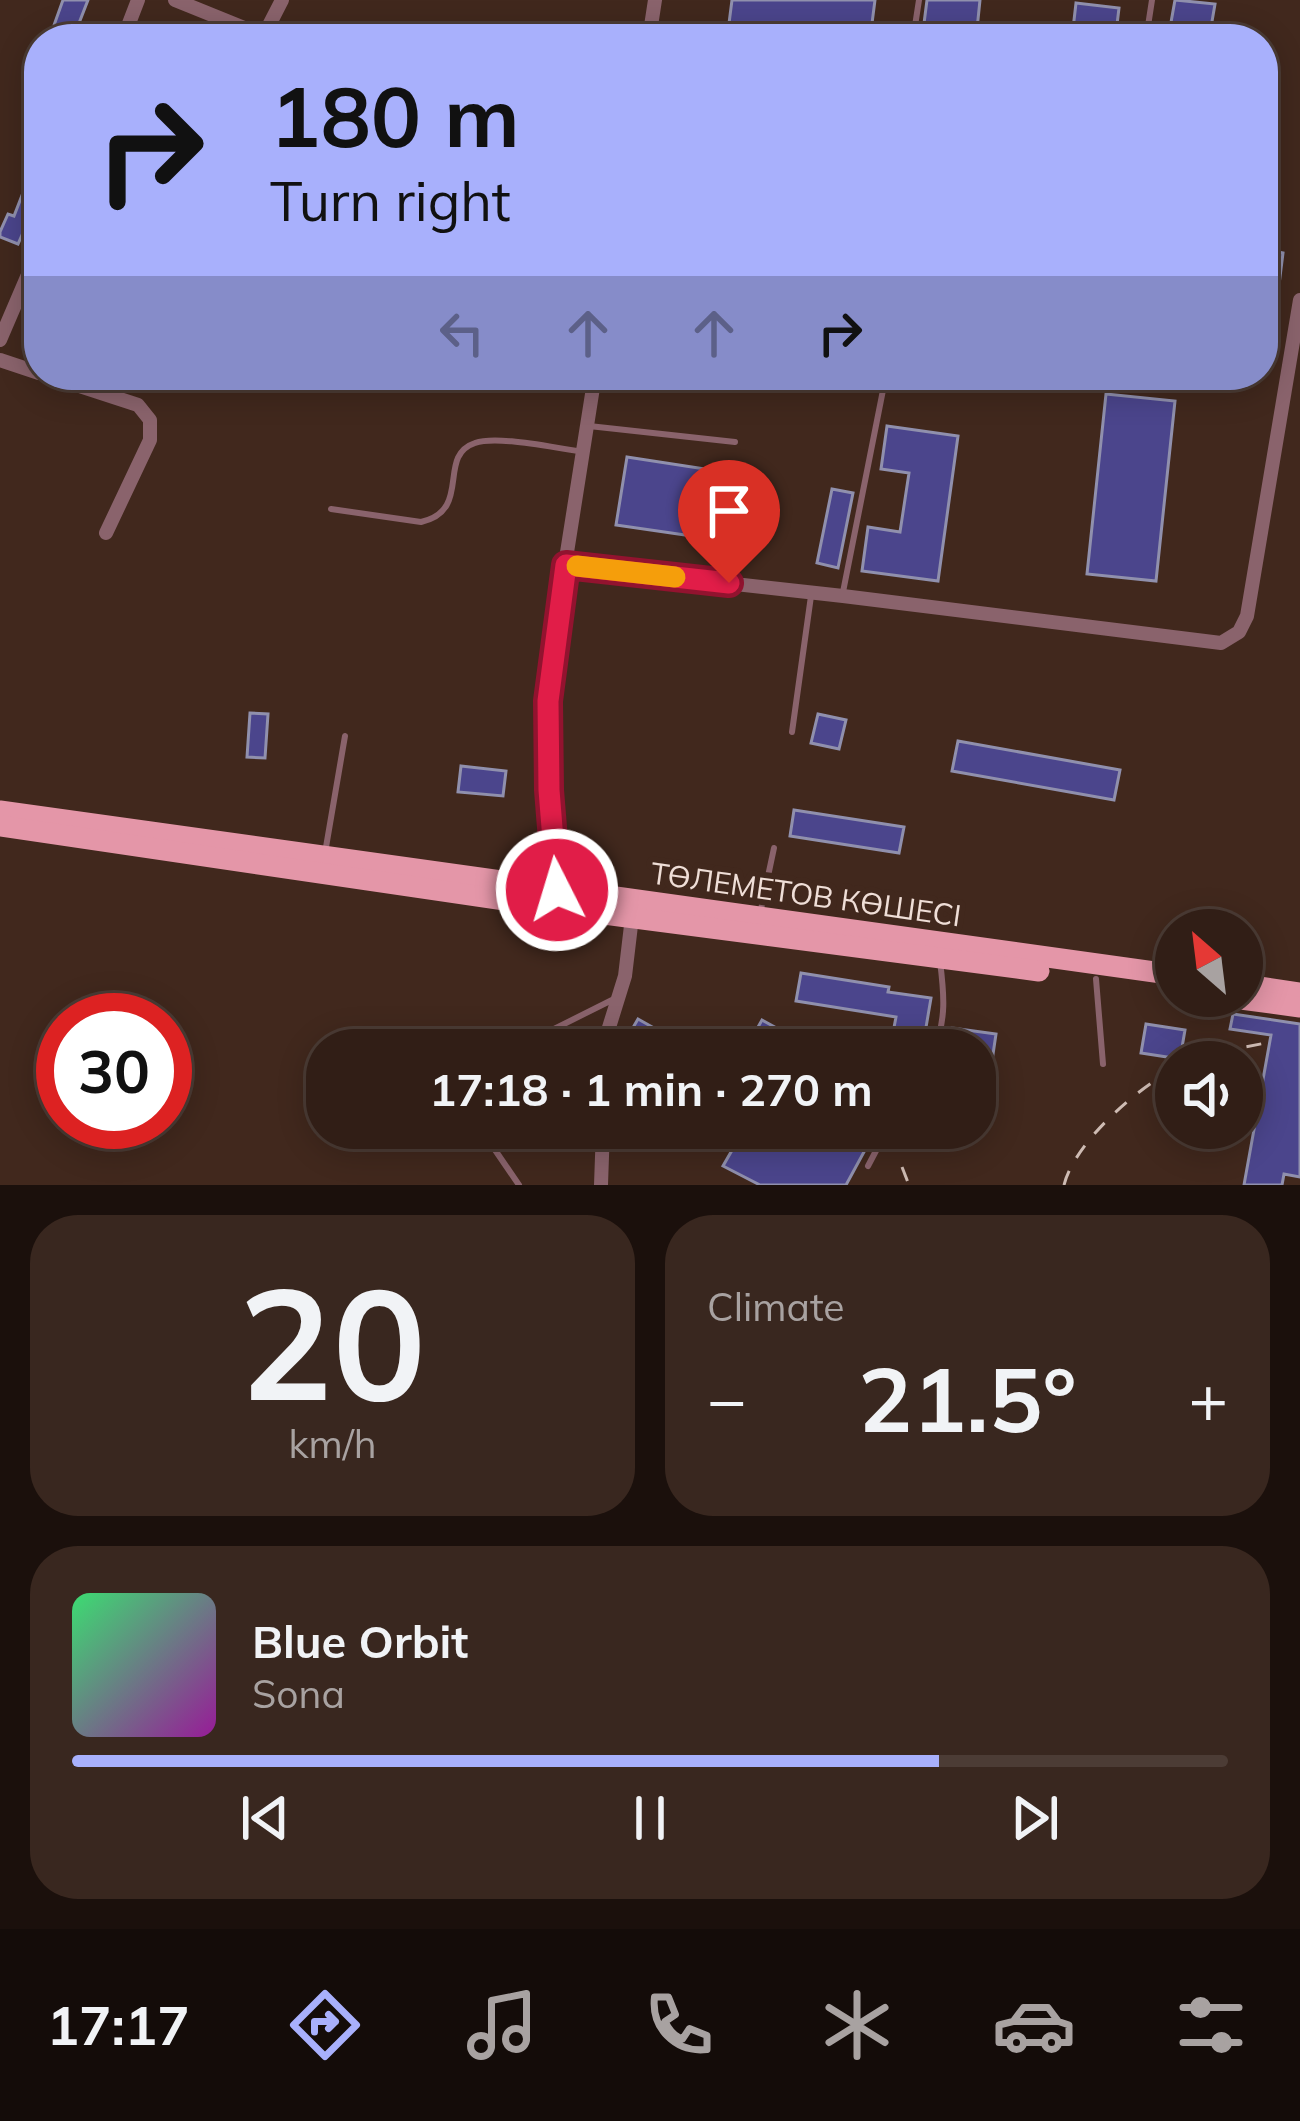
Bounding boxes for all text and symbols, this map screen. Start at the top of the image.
text: 180 m [270,63,520,168]
icon: right [72,72,228,228]
text: Turn right [270,167,511,235]
icon: left [429,300,495,366]
icon: ahead [555,300,621,366]
icon: ahead [681,300,747,366]
icon: right [807,300,873,366]
pin [678,460,780,583]
icon: arrive [696,478,762,544]
position arrow [494,827,620,953]
street label: ТӨЛЕМЕТОВ КӨШЕСІ [649,853,963,935]
north arrow [1155,909,1263,1017]
map controls [1155,909,1263,1149]
speed limit sign: 30 [36,993,192,1149]
button: sound [1155,1041,1263,1149]
text: 17:18 · 1 min · 270 m [429,1061,873,1117]
text: 20 [239,1243,426,1439]
text: Climate [707,1282,845,1331]
text: 21.5° [858,1342,1077,1455]
text: − [707,1357,747,1440]
text: + [1188,1357,1228,1440]
text: km/h [288,1419,377,1468]
text: Blue Orbit [252,1613,468,1669]
text: Sona [252,1669,345,1718]
icon: previous [232,1785,298,1851]
icon: pause [617,1785,683,1851]
icon: next [1002,1785,1068,1851]
icon: directions [283,1983,367,2067]
icon: music [460,1983,544,2067]
icon: phone [637,1983,721,2067]
icon: climate [815,1983,899,2067]
icon: car [992,1983,1076,2067]
icon: filters [1169,1983,1253,2067]
text: 17:17 [47,1991,190,2059]

